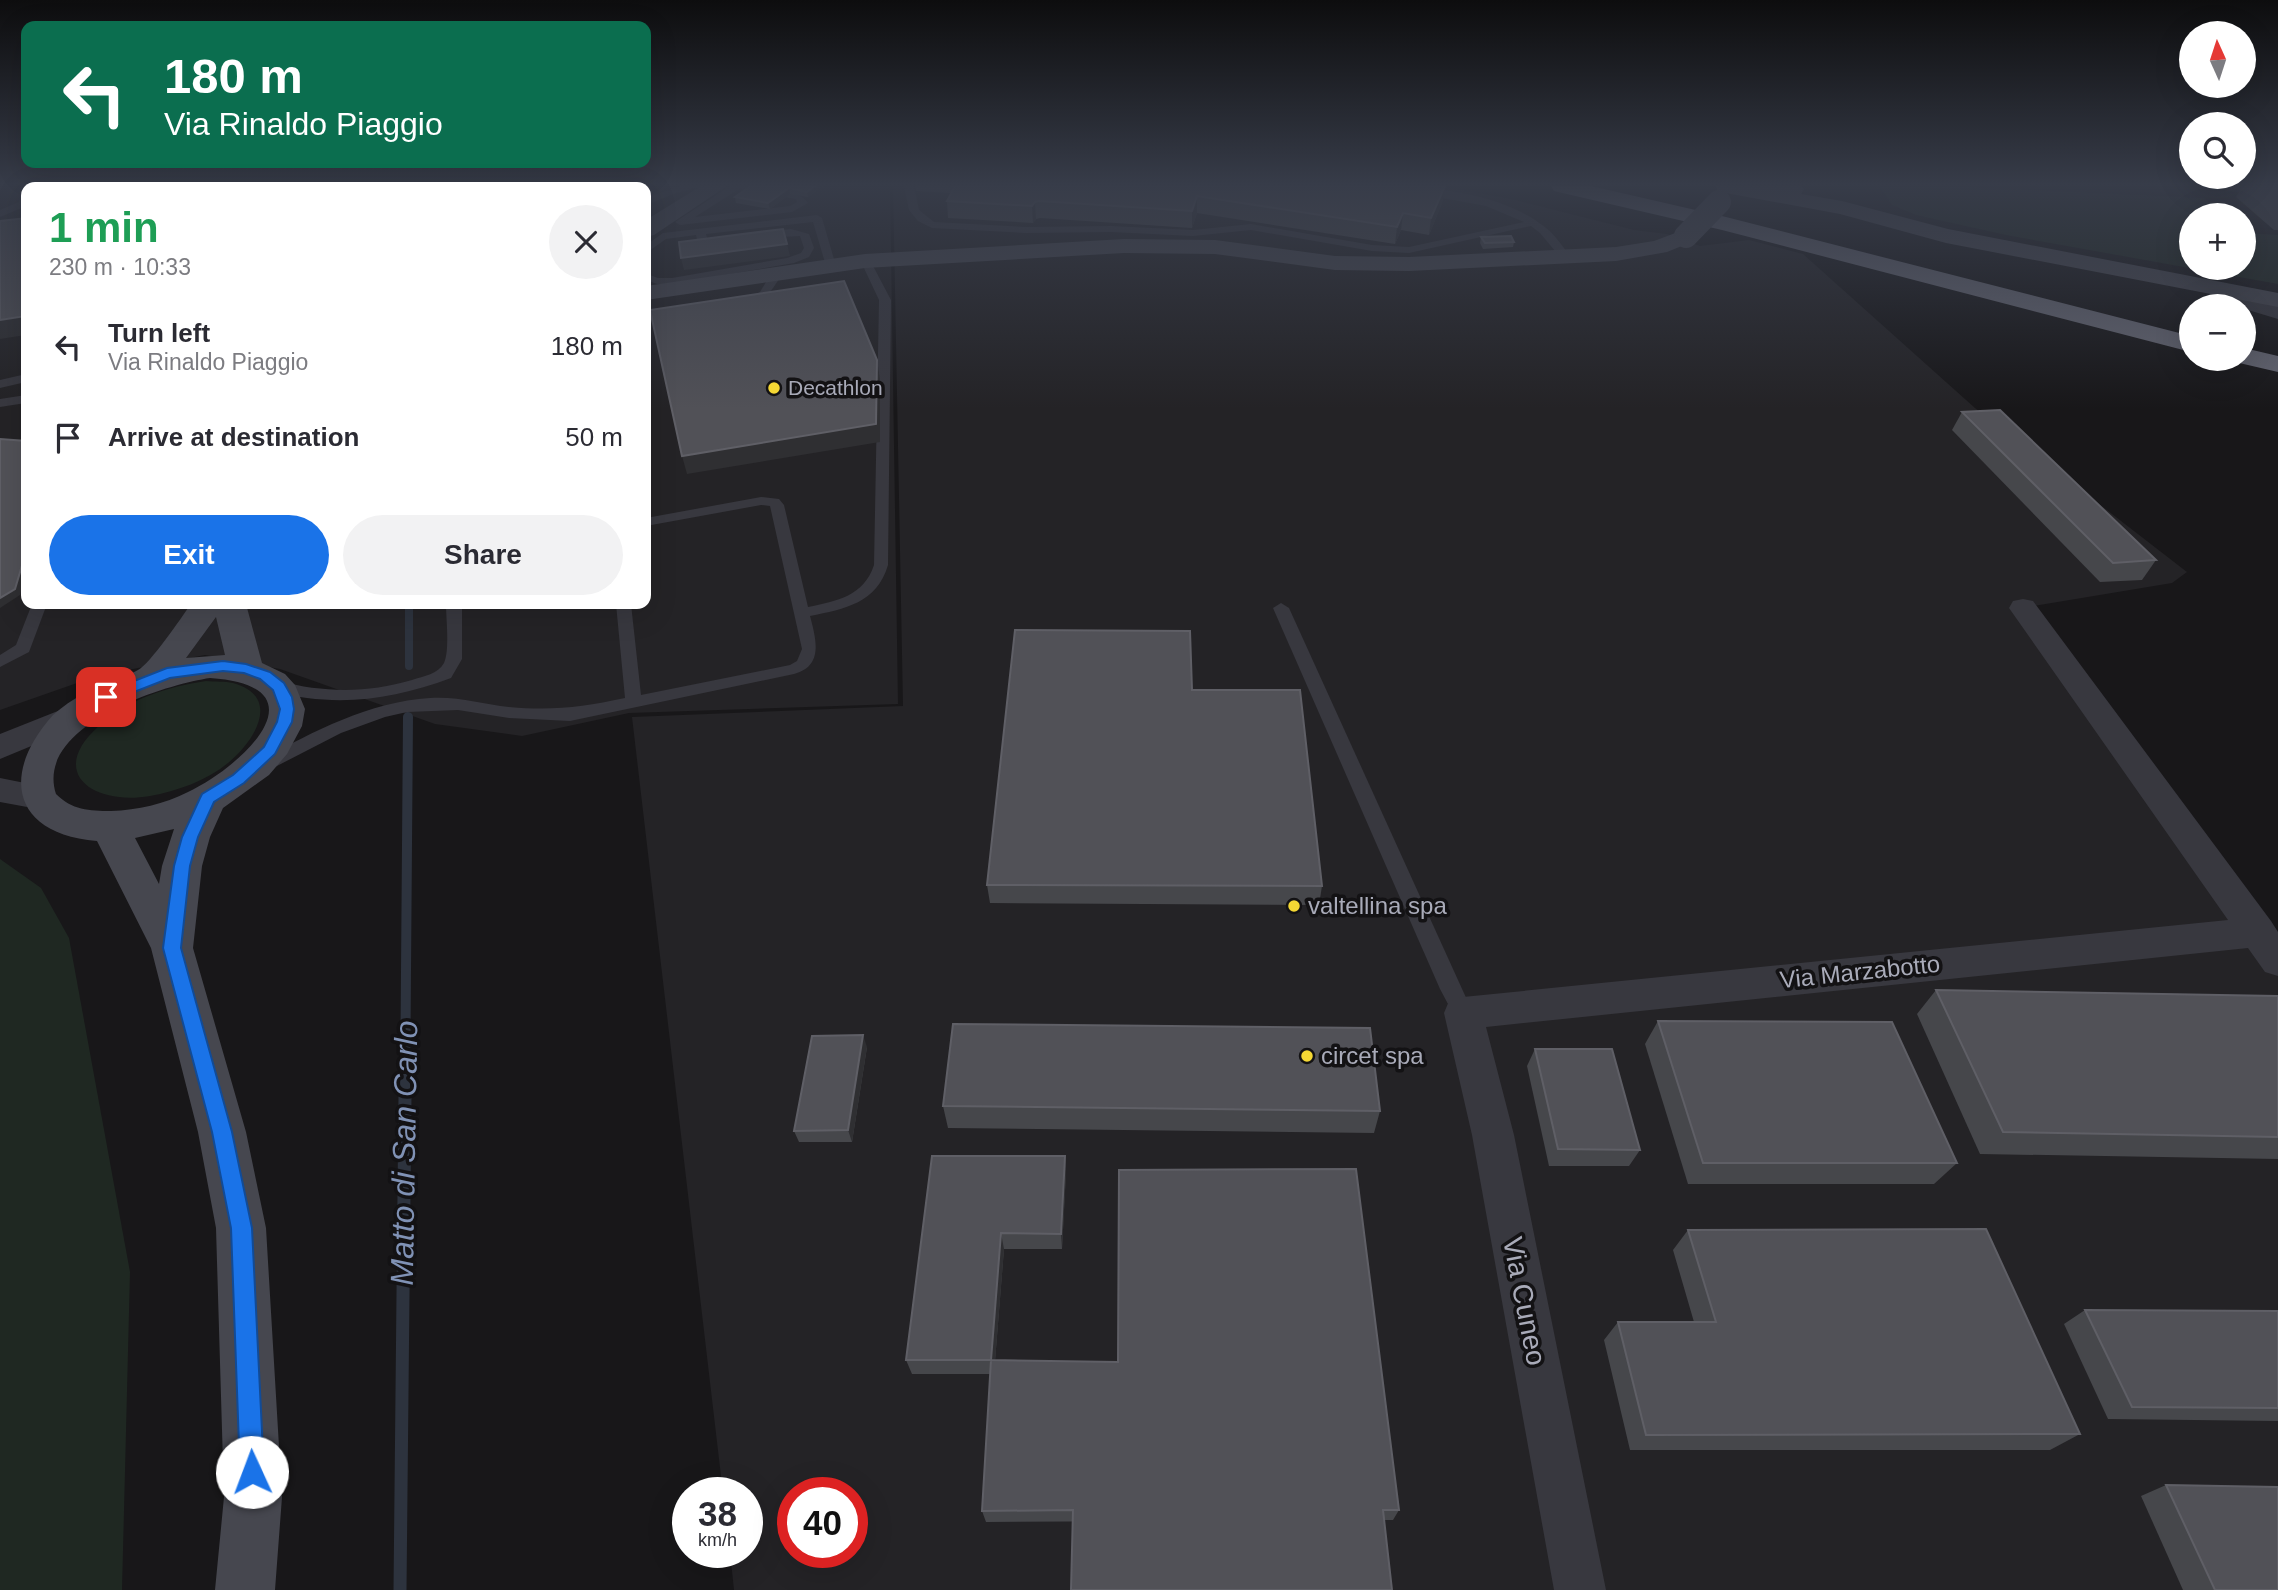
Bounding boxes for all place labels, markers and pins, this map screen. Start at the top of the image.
place label: Decathlon [788,376,883,399]
marker: Decathlon [766,380,782,396]
pin [76,667,136,727]
place label: valtellina spa [1308,892,1447,919]
marker: valtellina spa [1286,898,1302,914]
place label: circet spa [1321,1042,1424,1069]
marker: circet spa [1299,1048,1315,1064]

